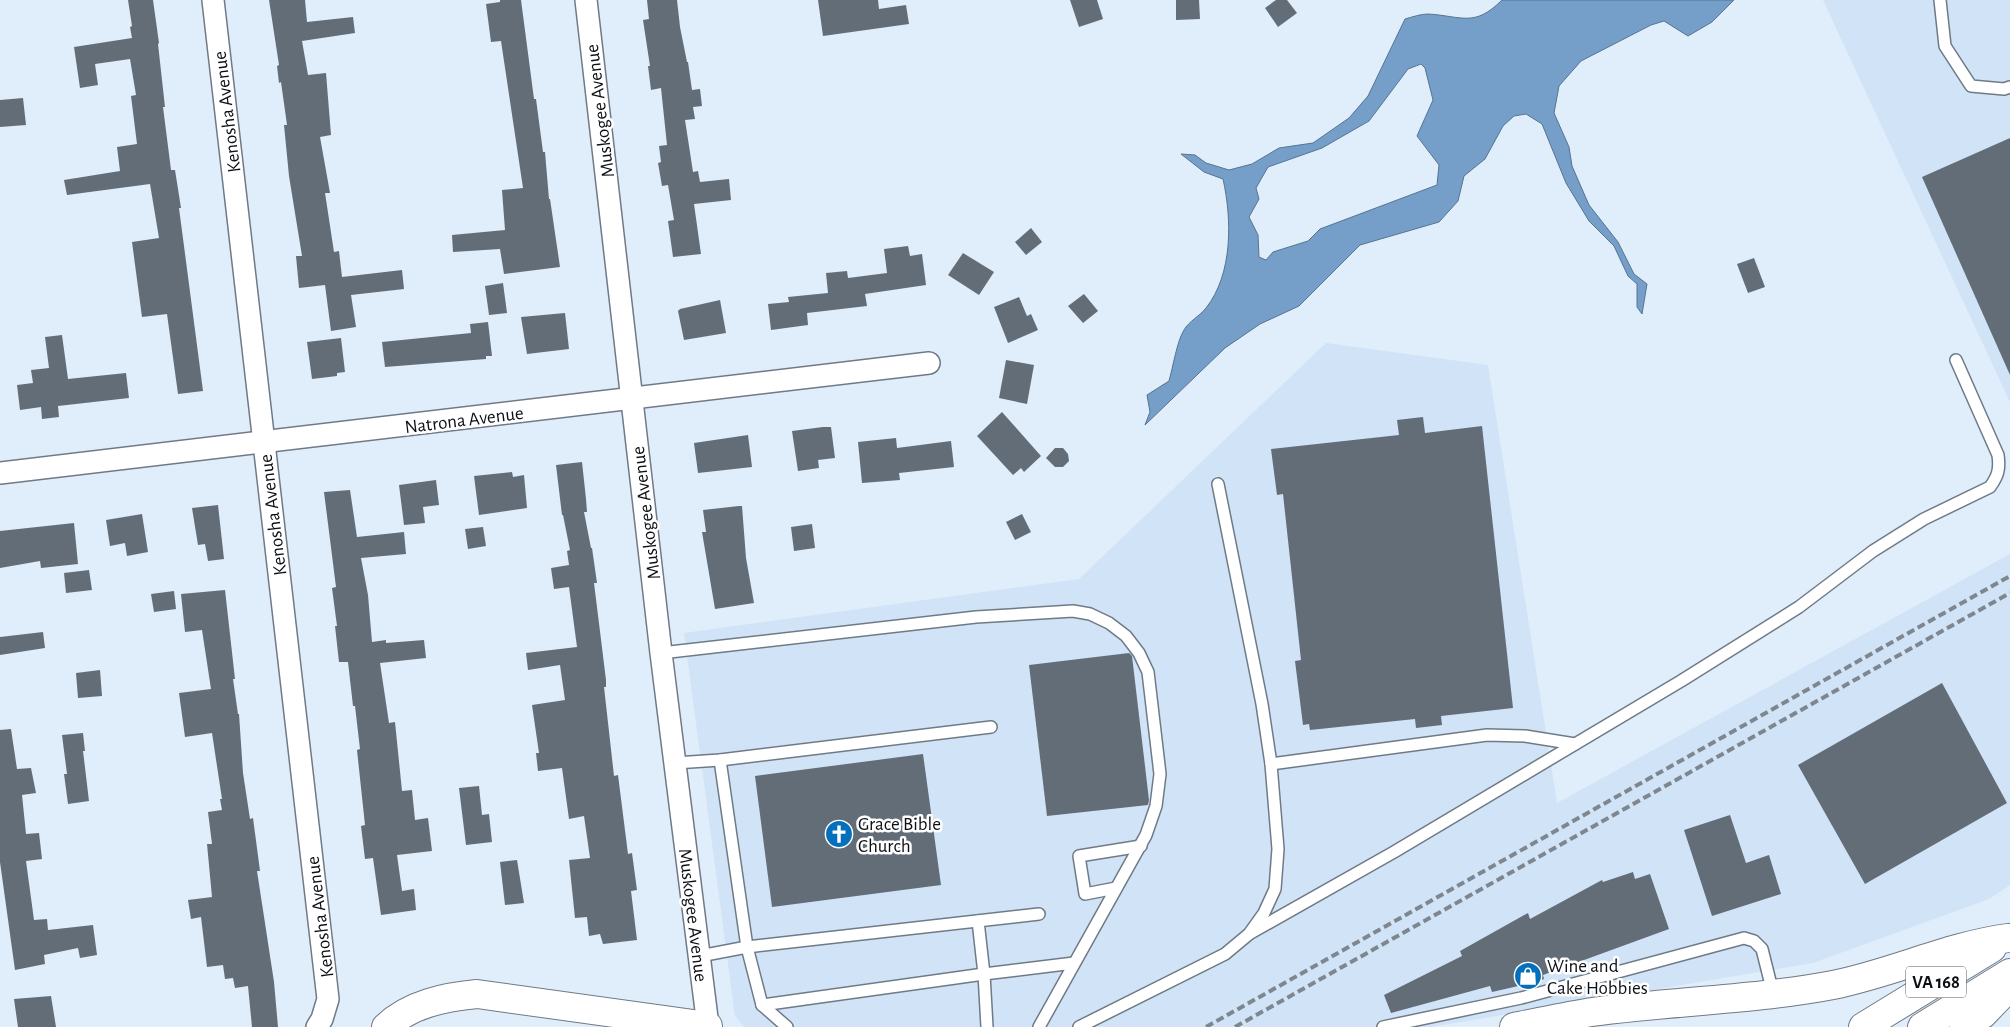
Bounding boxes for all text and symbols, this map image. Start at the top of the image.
street label: Muskogee Avenue [583,43,618,179]
street label: Kenosha Avenue [211,50,244,174]
street label: Natrona Avenue [404,404,525,437]
street label: Muskogee Avenue [629,445,664,581]
street label: Kenosha Avenue [257,453,290,577]
place label: Grace Bible Church [858,815,941,856]
church icon: Grace Bible Church [824,819,854,849]
street label: Muskogee Avenue [675,847,710,983]
street label: Kenosha Avenue [304,855,337,979]
place label: Wine and Cake Hobbies [1547,957,1648,998]
shop icon: Wine and Cake Hobbies [1513,961,1543,991]
road number: VA 168 [1906,966,1966,998]

